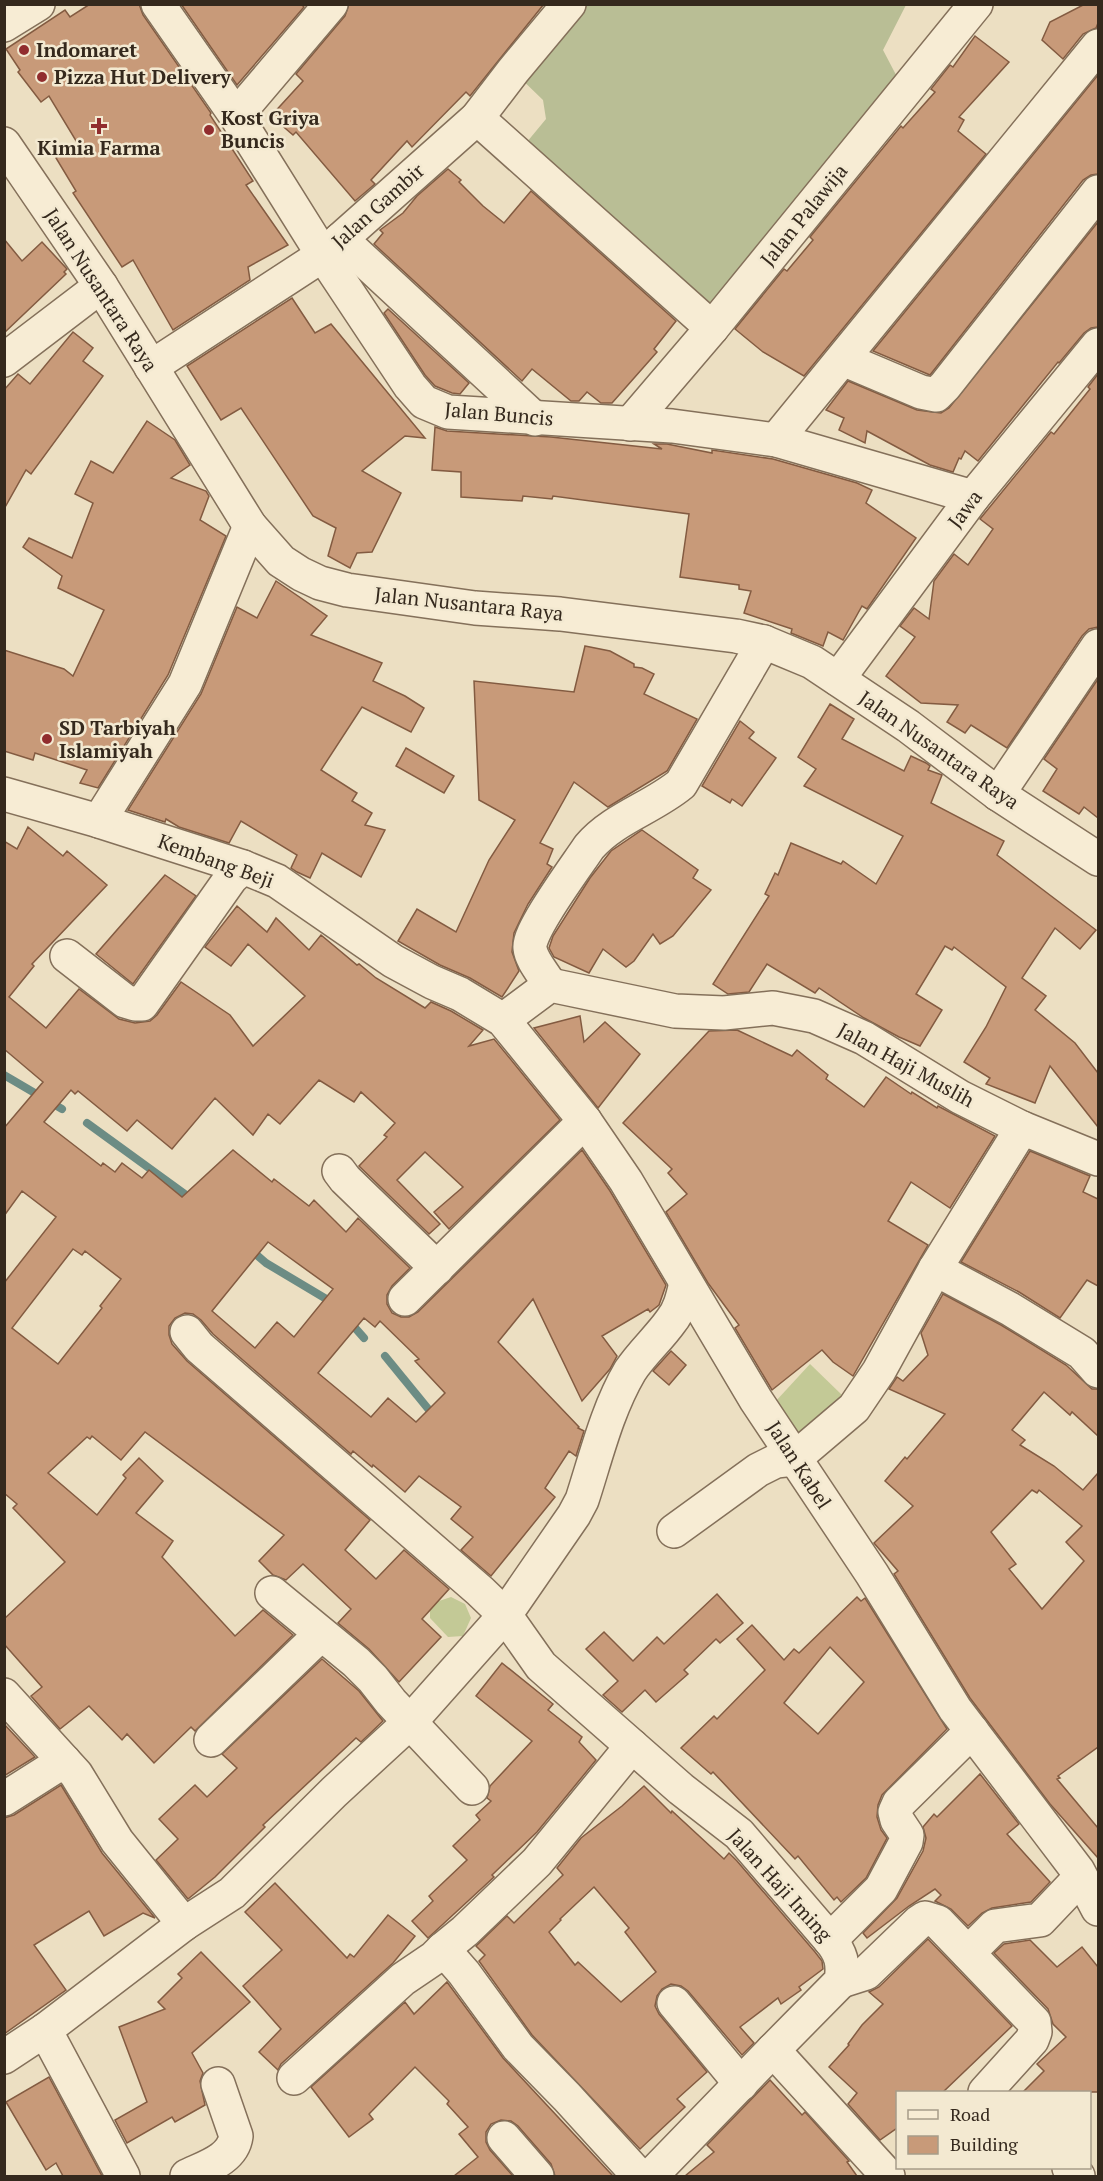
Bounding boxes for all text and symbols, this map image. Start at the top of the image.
place label: Indomaret [36,36,137,63]
marker: Indomaret [17,43,31,57]
place label: Pizza Hut Delivery [54,63,231,90]
marker: Pizza Hut Delivery [35,70,49,84]
place label: Kost Griya Buncis [221,104,320,154]
marker: Kimia Farma [92,119,106,133]
marker: Kost Griya Buncis [202,123,216,137]
place label: Kimia Farma [37,134,161,161]
street label: Jalan Gambir [326,157,430,254]
street label: Jalan Palawija [754,158,853,271]
street label: Jalan Nusantara Raya [38,203,164,377]
street label: Jalan Buncis [443,395,555,432]
street label: Jawa [941,484,988,533]
street label: Jalan Nusantara Raya [373,580,565,627]
street label: Jalan Nusantara Raya [854,684,1025,815]
place label: SD Tarbiyah Islamiyah [59,714,176,764]
marker: SD Tarbiyah Islamiyah [40,732,54,746]
street label: Kembang Beji [154,827,278,894]
street label: Jalan Haji Muslih [833,1016,980,1113]
street label: Jalan Kabel [761,1416,838,1514]
street label: Jalan Haji Iming [722,1822,839,1947]
legend [896,2091,1091,2169]
text: Road [950,2102,990,2126]
text: Building [950,2132,1018,2156]

